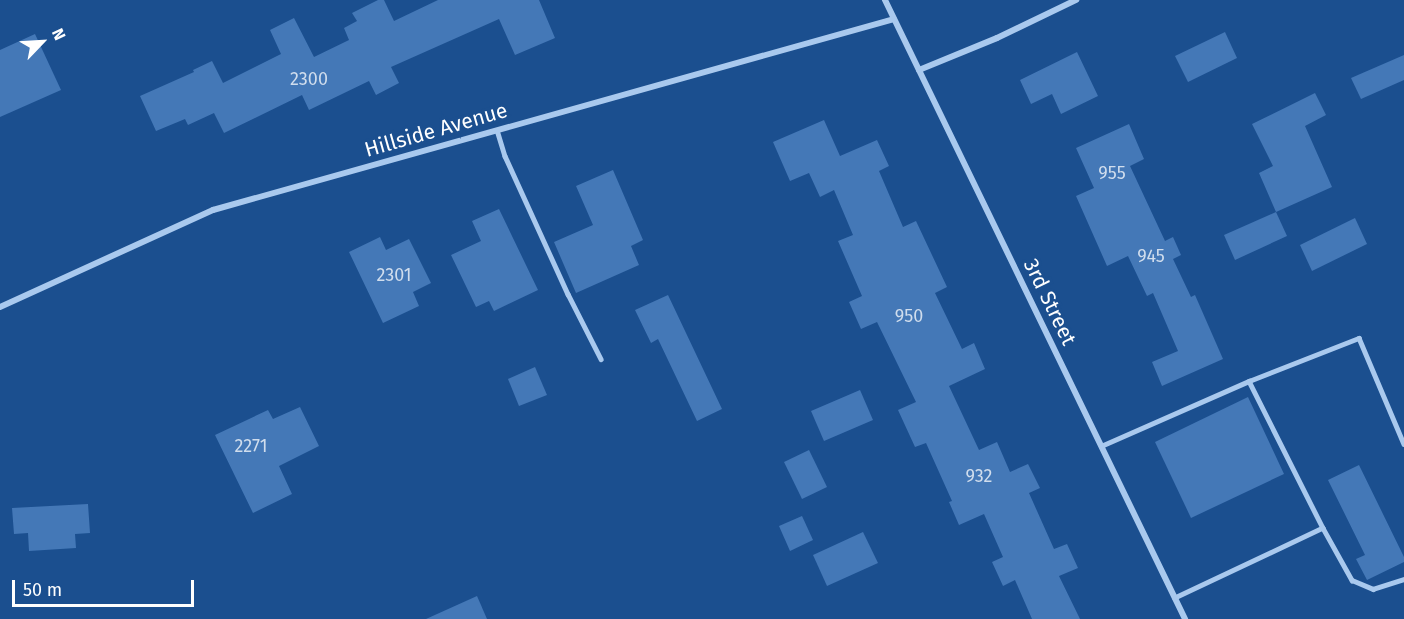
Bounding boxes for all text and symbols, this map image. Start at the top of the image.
north arrow [12,12,72,72]
text: N [48,25,70,43]
house number: 2300 [290,68,328,90]
street label: Hillside Avenue [362,98,510,162]
house number: 955 [1098,162,1126,184]
house number: 945 [1137,245,1165,267]
street label: 3rd Street [1018,255,1082,349]
house number: 2301 [376,264,412,286]
house number: 950 [895,305,923,327]
house number: 2271 [234,435,268,457]
house number: 932 [966,465,992,487]
scale bar [15,568,196,606]
text: 50 m [23,579,62,601]

